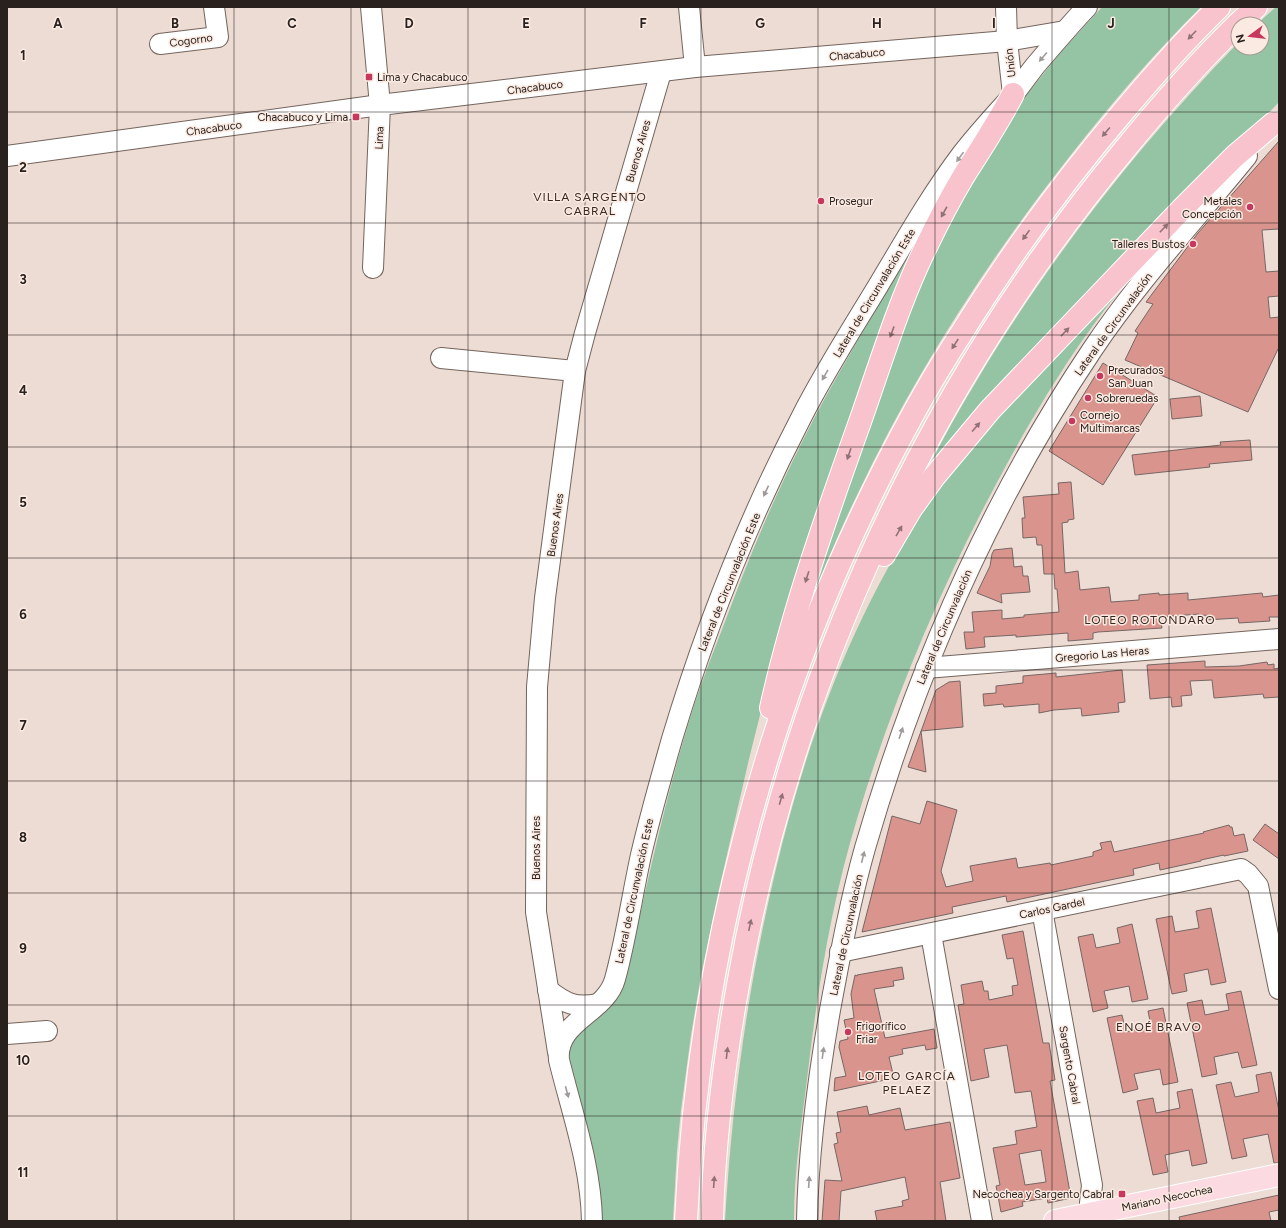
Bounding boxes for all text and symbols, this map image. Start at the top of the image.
text: A [53,16,63,31]
text: B [171,16,179,31]
text: C [287,16,297,31]
text: D [404,16,414,31]
text: E [522,16,530,31]
text: F [639,16,647,31]
text: G [755,16,765,31]
text: H [872,16,882,31]
text: I [992,16,996,31]
text: J [1107,16,1115,31]
north arrow [1230,16,1270,56]
one-way arrow [1187,30,1196,40]
street label: Cogorno [169,31,213,50]
text: N [1233,33,1248,44]
street label: Chacabuco [829,46,886,63]
text: 1 [20,48,26,63]
street label: Unión [1003,48,1018,78]
one-way arrow [1038,52,1047,63]
place label: Lima y Chacabuco [377,71,468,84]
marker: Lima y Chacabuco [364,72,374,82]
street label: Chacabuco [506,78,564,97]
place label: Chacabuco y Lima [257,111,348,124]
marker: Chacabuco y Lima [351,112,361,122]
street label: Chacabuco [185,118,243,139]
street label: Buenos Aires [623,119,654,184]
street label: Lima [372,126,387,150]
one-way arrow [1101,127,1110,138]
one-way arrow [955,152,964,163]
text: 2 [19,160,27,175]
district label: VILLA SARGENTO CABRAL [533,190,647,218]
place label: Prosegur [829,195,873,208]
place label: Metales Concepción [1182,195,1242,221]
marker: Prosegur [816,196,826,206]
marker: Metales Concepción [1245,202,1255,212]
one-way arrow [940,207,947,218]
one-way arrow [1159,223,1169,233]
street label: Lateral de Circunvalación Este [831,226,918,360]
one-way arrow [1022,230,1030,240]
place label: Talleres Bustos [1112,238,1185,251]
marker: Talleres Bustos [1188,239,1198,249]
street label: Lateral de Circunvalación [1072,270,1155,378]
text: 3 [19,272,27,287]
one-way arrow [889,326,895,338]
one-way arrow [1060,327,1069,337]
one-way arrow [951,338,958,350]
place label: Precurados San Juan [1108,364,1163,390]
one-way arrow [821,369,828,381]
marker: Precurados San Juan [1095,371,1105,381]
text: 4 [19,383,27,398]
place label: Sobreruedas [1096,392,1158,405]
marker: Sobreruedas [1083,393,1093,403]
place label: Cornejo Multimarcas [1080,409,1140,435]
marker: Cornejo Multimarcas [1067,416,1077,426]
one-way arrow [971,422,980,432]
one-way arrow [845,449,851,461]
one-way arrow [763,485,769,497]
street label: Buenos Aires [545,492,566,558]
text: 5 [19,495,27,510]
street label: Lateral de Circunvalación Este [696,511,763,653]
one-way arrow [895,525,902,537]
street label: Lateral de Circunvalación [914,568,975,687]
one-way arrow [804,572,810,584]
text: 6 [19,607,27,622]
district label: LOTEO ROTONDARO [1084,613,1216,627]
street label: Gregorio Las Heras [1055,644,1150,665]
text: 7 [19,718,27,733]
one-way arrow [899,726,905,738]
one-way arrow [778,792,784,804]
street label: Buenos Aires [530,816,543,880]
street label: Lateral de Circunvalación Este [613,817,656,965]
text: 8 [19,830,27,845]
one-way arrow [860,851,866,863]
street label: Lateral de Circunvalación [827,873,866,997]
street label: Carlos Gardel [1018,895,1086,922]
one-way arrow [747,919,753,931]
text: 9 [19,941,27,956]
place label: Frigorífico Friar [856,1020,906,1046]
district label: ENOÉ BRAVO [1116,1020,1202,1034]
street label: Sargento Cabral [1056,1025,1083,1105]
marker: Frigorífico Friar [843,1027,853,1037]
one-way arrow [724,1047,730,1059]
one-way arrow [820,1047,826,1059]
text: 10 [16,1053,30,1068]
district label: LOTEO GARCÍA PELAEZ [858,1069,956,1097]
one-way arrow [564,1086,570,1098]
text: 11 [18,1165,28,1180]
one-way arrow [710,1176,717,1188]
one-way arrow [805,1176,812,1188]
street label: Mariano Necochea [1120,1183,1214,1214]
place label: Necochea y Sargento Cabral [973,1188,1114,1201]
marker: Necochea y Sargento Cabral [1117,1189,1127,1199]

